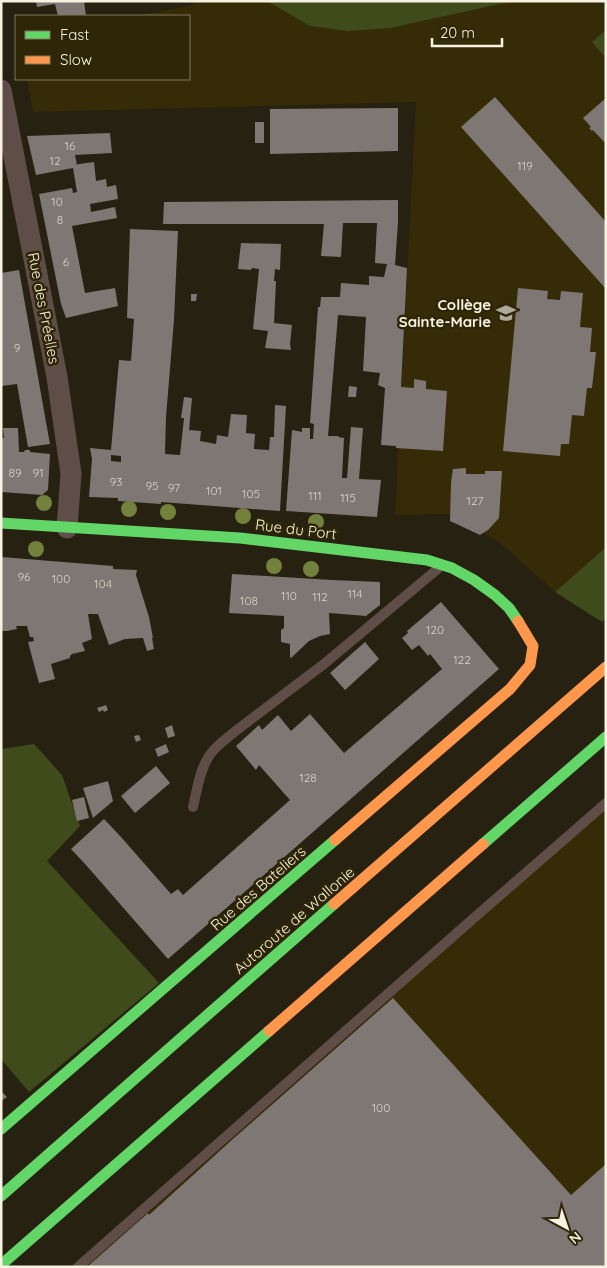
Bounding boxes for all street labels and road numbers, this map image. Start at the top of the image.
street label: Rue des Préelles [24,251,64,365]
street label: Rue du Port [254,515,338,543]
street label: Rue des Bateliers [206,841,310,935]
street label: Autoroute de Wallonie [230,862,358,978]

